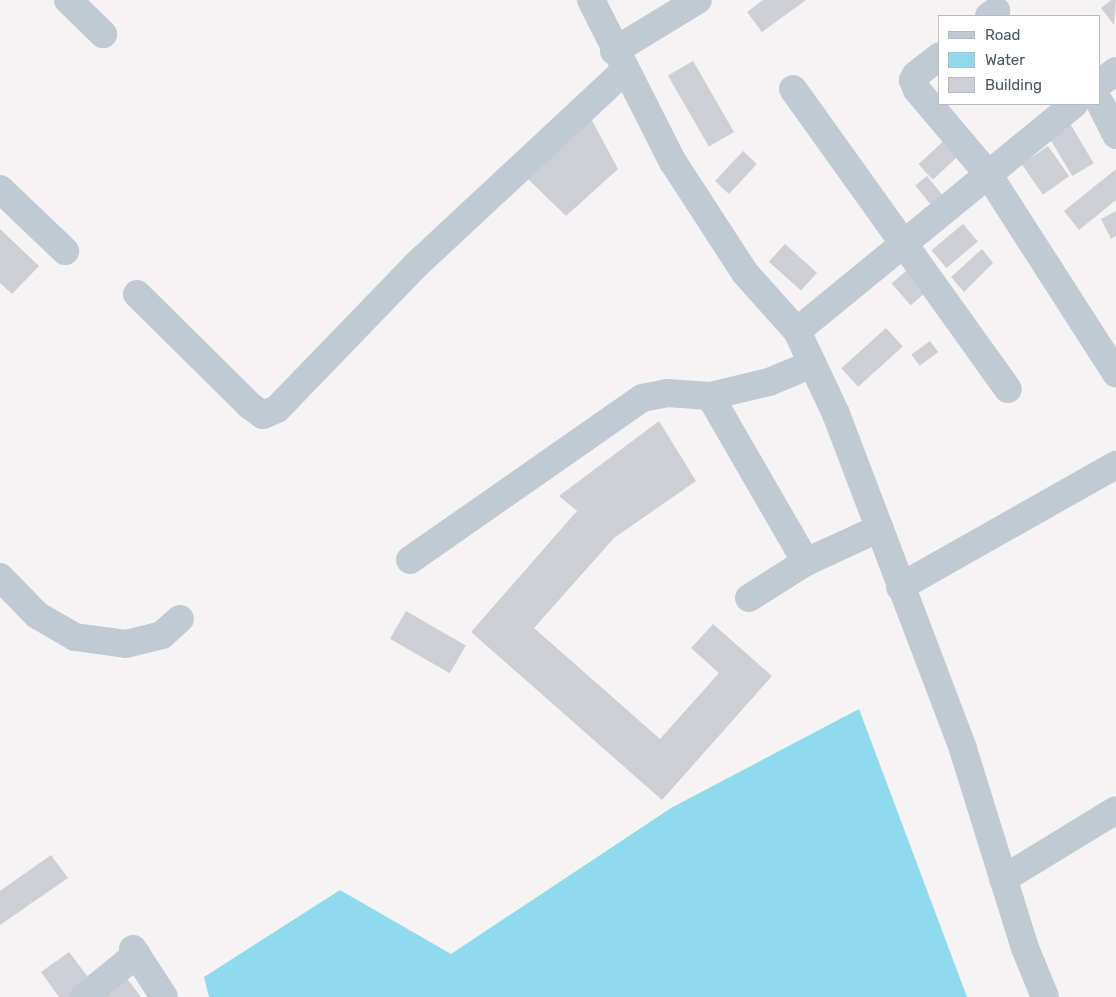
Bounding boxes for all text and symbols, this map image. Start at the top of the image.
legend [938,15,1101,105]
text: Road [985,26,1021,44]
text: Water [985,51,1025,69]
text: Building [985,76,1042,94]

